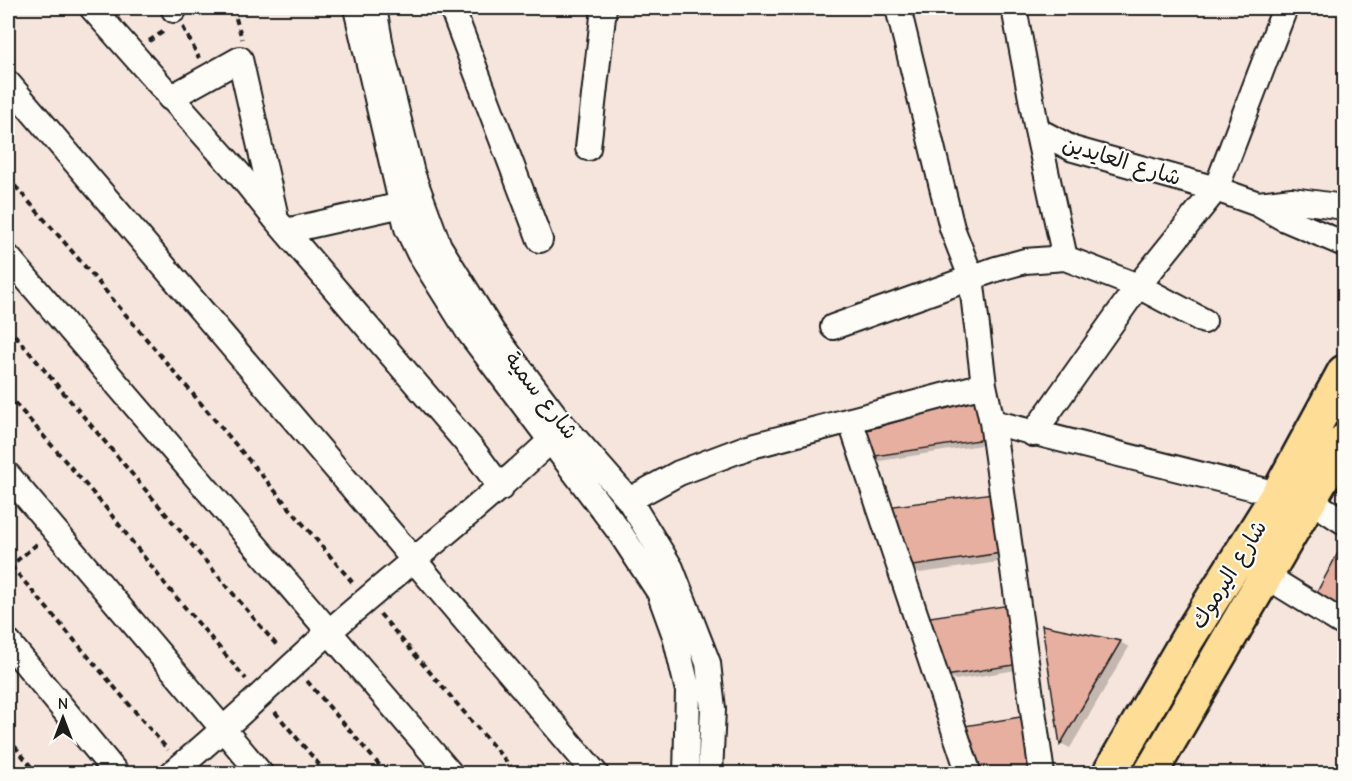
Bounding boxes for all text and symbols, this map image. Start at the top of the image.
street label: شارع العايدين [1059,131,1184,193]
street label: شارع سمية [497,347,583,446]
street label: شارع اليرموك [1185,515,1274,635]
north arrow [33,688,93,748]
text: N [58,695,68,713]

